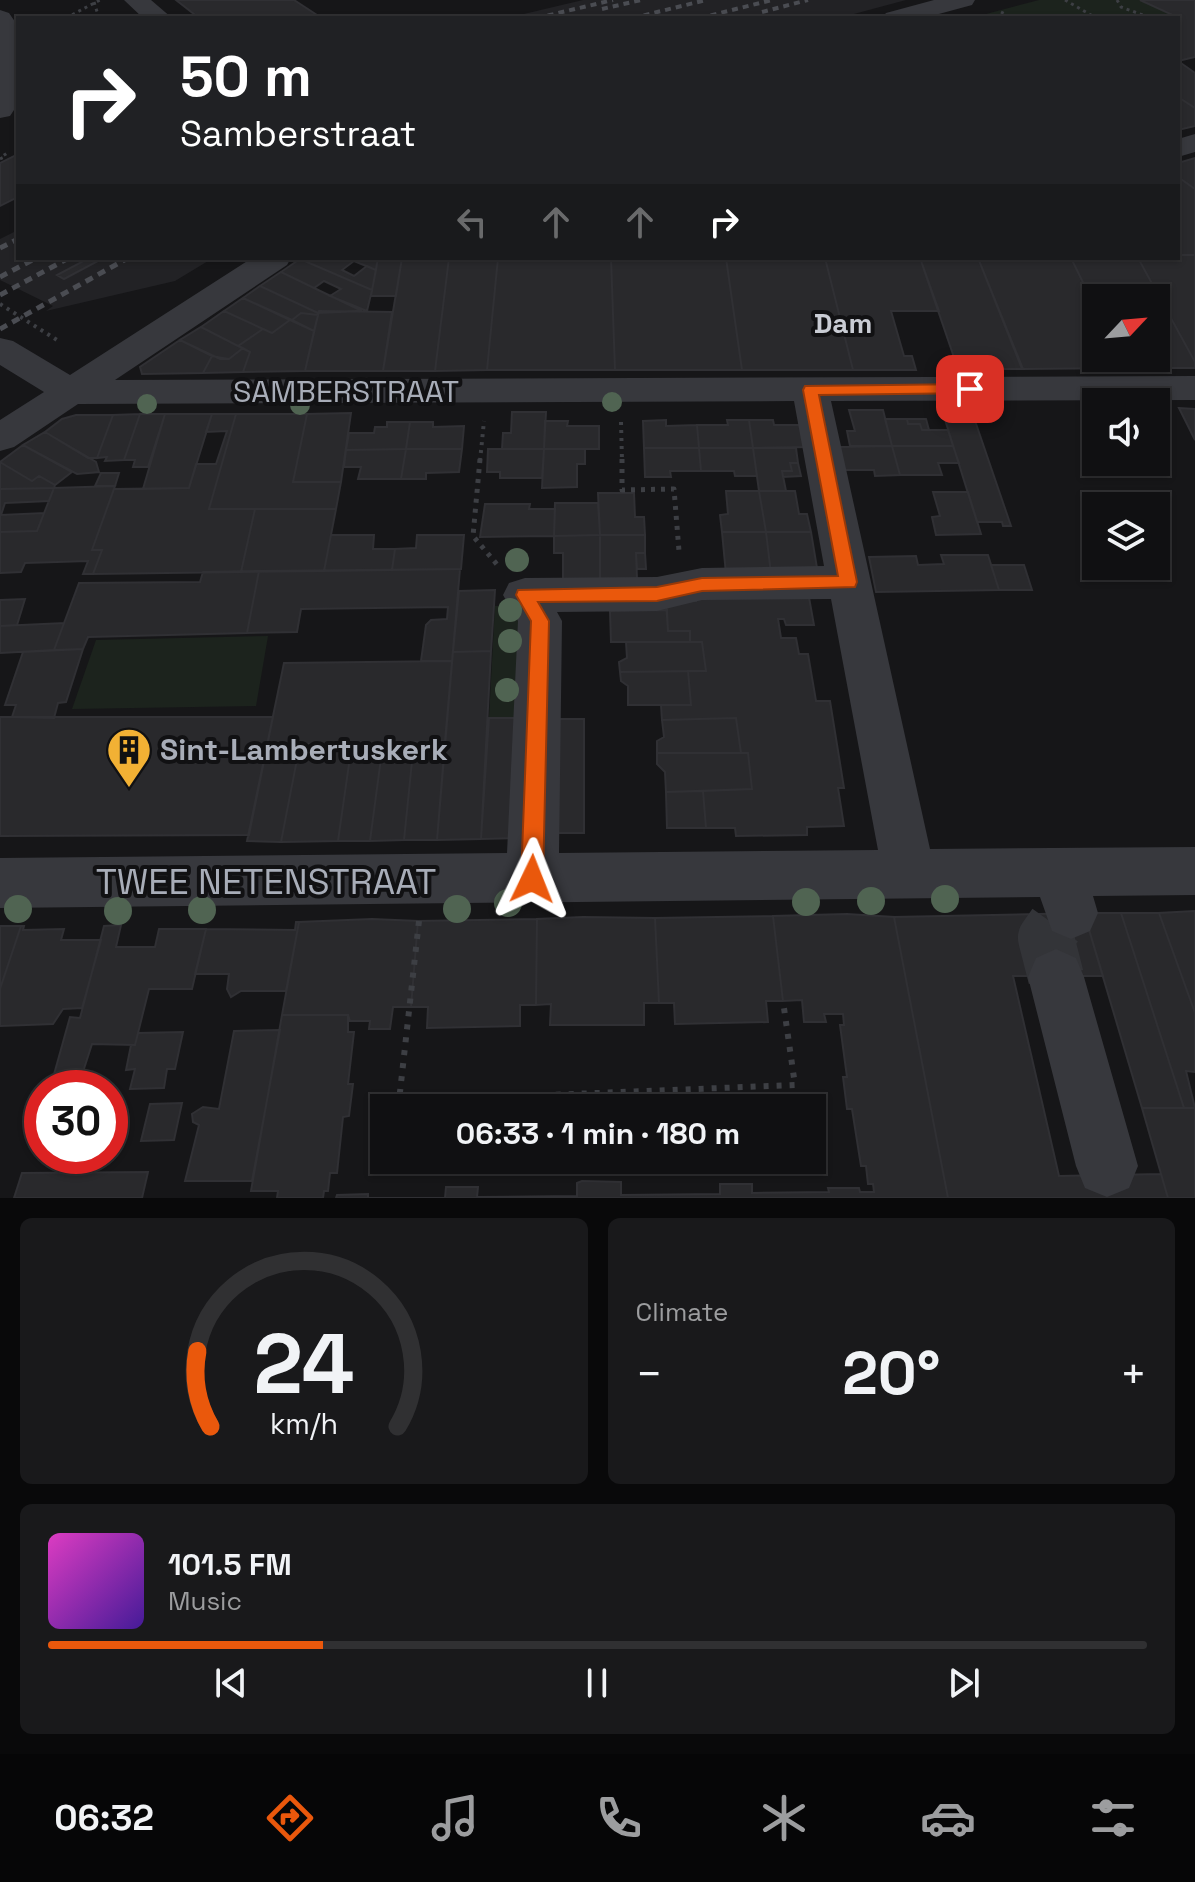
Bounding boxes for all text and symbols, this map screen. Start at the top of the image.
text: 50 m [180,41,312,112]
icon: right [48,48,152,152]
text: Samberstraat [180,111,416,157]
icon: left [450,200,494,244]
icon: ahead [534,200,578,244]
icon: ahead [618,200,662,244]
icon: right [702,200,746,244]
north arrow [1082,284,1170,372]
map controls [1082,284,1170,580]
district label: Dam [814,305,872,341]
pin [936,355,1004,423]
icon: arrive [948,367,992,411]
street label: SAMBERSTRAAT [233,372,459,411]
button: sound [1082,388,1170,476]
button: layers [1082,492,1170,580]
building icon: Sint-Lambertuskerk [105,726,153,789]
place label: Sint-Lambertuskerk [160,730,448,769]
position arrow [490,837,574,921]
street label: TWEE NETENSTRAAT [96,859,436,905]
speed limit sign: 30 [24,1070,128,1174]
text: 06:33 · 1 min · 180 m [456,1114,740,1153]
text: Climate [636,1295,728,1329]
text: 24 [253,1311,354,1417]
text: 20° [842,1335,940,1412]
text: − [636,1346,663,1402]
text: + [1120,1346,1147,1402]
text: km/h [270,1406,338,1442]
text: 101.5 FM [168,1545,292,1584]
text: Music [168,1584,242,1618]
icon: previous [209,1661,253,1705]
icon: pause [575,1661,619,1705]
icon: next [942,1661,986,1705]
icon: directions [262,1790,318,1846]
icon: music [427,1790,483,1846]
icon: phone [591,1790,647,1846]
icon: climate [756,1790,812,1846]
icon: car [920,1790,976,1846]
icon: filters [1085,1790,1141,1846]
text: 06:32 [54,1795,154,1841]

